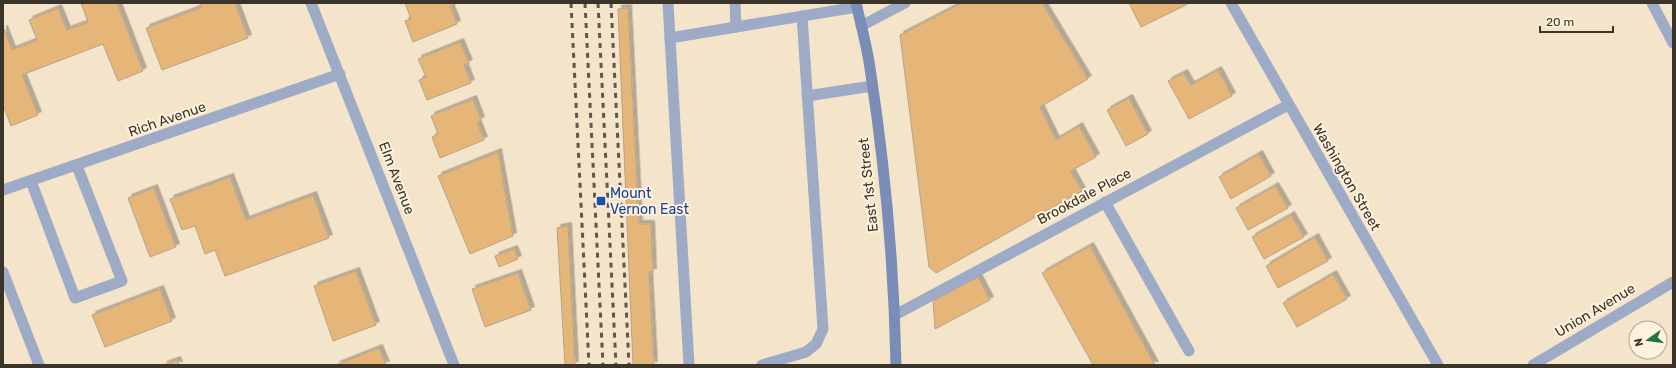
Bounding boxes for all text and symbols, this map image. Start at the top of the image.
scale bar [1540,8,1613,34]
text: 20 m [1546,15,1574,29]
street label: Rich Avenue [126,98,208,141]
street label: Washington Street [1309,121,1384,234]
street label: East 1st Street [855,136,882,233]
street label: Elm Avenue [375,139,418,217]
street label: Brookdale Place [1034,164,1134,228]
place label: Mount Vernon East [610,185,689,218]
marker: Mount Vernon East [595,195,607,207]
street label: Union Avenue [1552,280,1638,341]
north arrow [1628,320,1668,360]
text: N [1631,337,1646,348]

